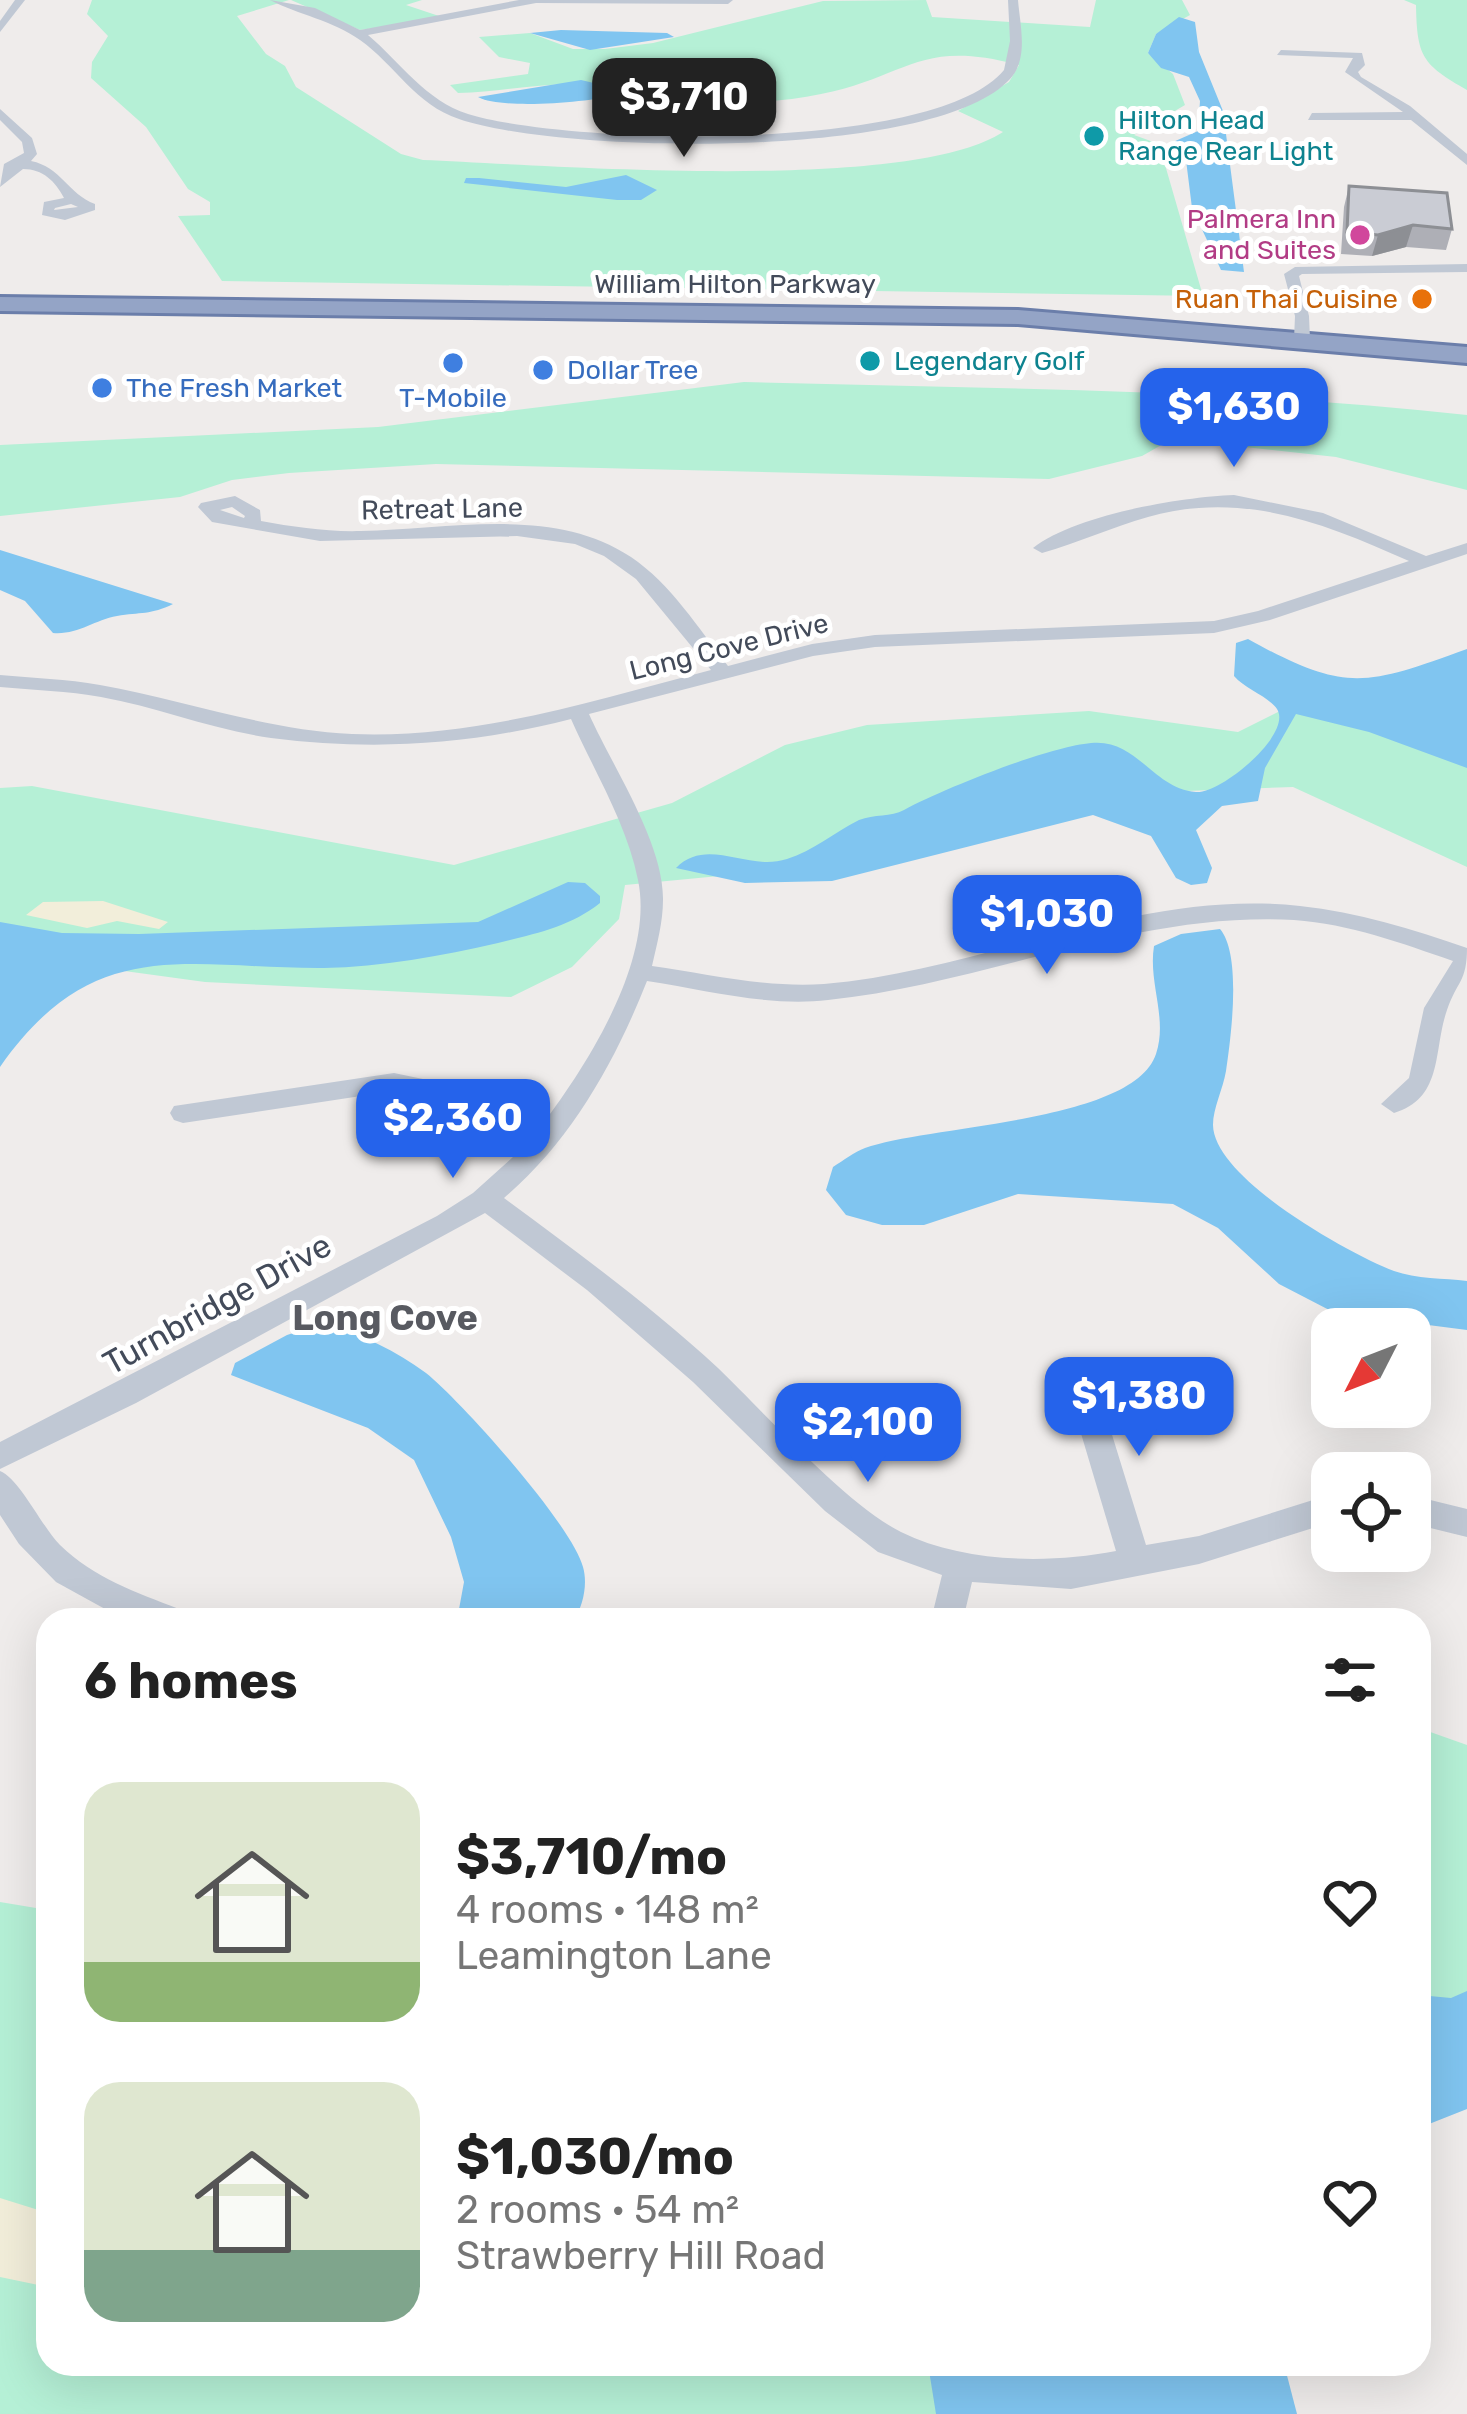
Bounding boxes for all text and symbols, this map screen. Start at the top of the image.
pin: $3,710 [586,58,782,160]
text: $3,710 [619,74,749,120]
place label: Hilton Head Range Rear Light [1118,104,1333,167]
marker: Hilton Head Range Rear Light [1081,123,1107,149]
place label: Palmera Inn and Suites [1187,203,1336,266]
marker: Palmera Inn and Suites [1347,222,1373,248]
street label: William Hilton Parkway [594,268,876,300]
place label: Ruan Thai Cuisine [1175,283,1398,315]
marker: Ruan Thai Cuisine [1409,286,1435,312]
place label: Legendary Golf [894,345,1085,377]
marker: Legendary Golf [857,348,883,374]
marker: T-Mobile [440,350,466,376]
place label: Dollar Tree [567,354,698,386]
marker: Dollar Tree [530,357,556,383]
pin: $1,630 [1136,368,1332,470]
place label: The Fresh Market [126,372,342,404]
marker: The Fresh Market [89,375,115,401]
place label: T-Mobile [399,382,507,414]
text: $1,630 [1167,384,1301,430]
street label: Retreat Lane [361,492,523,526]
street label: Long Cove Drive [626,607,832,687]
pin: $1,030 [949,875,1145,977]
text: $1,030 [980,891,1114,937]
pin: $2,360 [355,1079,551,1181]
text: $2,360 [383,1095,523,1141]
street label: Turnbridge Drive [96,1225,338,1383]
district label: Long Cove [292,1296,478,1339]
north arrow [1311,1308,1431,1428]
map controls [1311,1308,1431,1572]
pin: $1,380 [1041,1357,1237,1459]
text: $1,380 [1072,1373,1206,1419]
pin: $2,100 [770,1383,966,1485]
text: $2,100 [802,1399,934,1445]
button: locate [1311,1452,1431,1572]
icon: filters [1317,1647,1383,1713]
text: 6 homes [84,1650,298,1711]
text: $3,710/mo [456,1826,727,1887]
icon: home [180,1830,324,1974]
icon: heart [1317,1869,1383,1935]
text: 4 rooms · 148 m² [456,1887,759,1933]
text: Leamington Lane [456,1933,772,1979]
text: $1,030/mo [456,2126,734,2187]
icon: home [180,2130,324,2274]
icon: heart [1317,2169,1383,2235]
text: 2 rooms · 54 m² [456,2187,739,2233]
text: Strawberry Hill Road [456,2233,826,2279]

